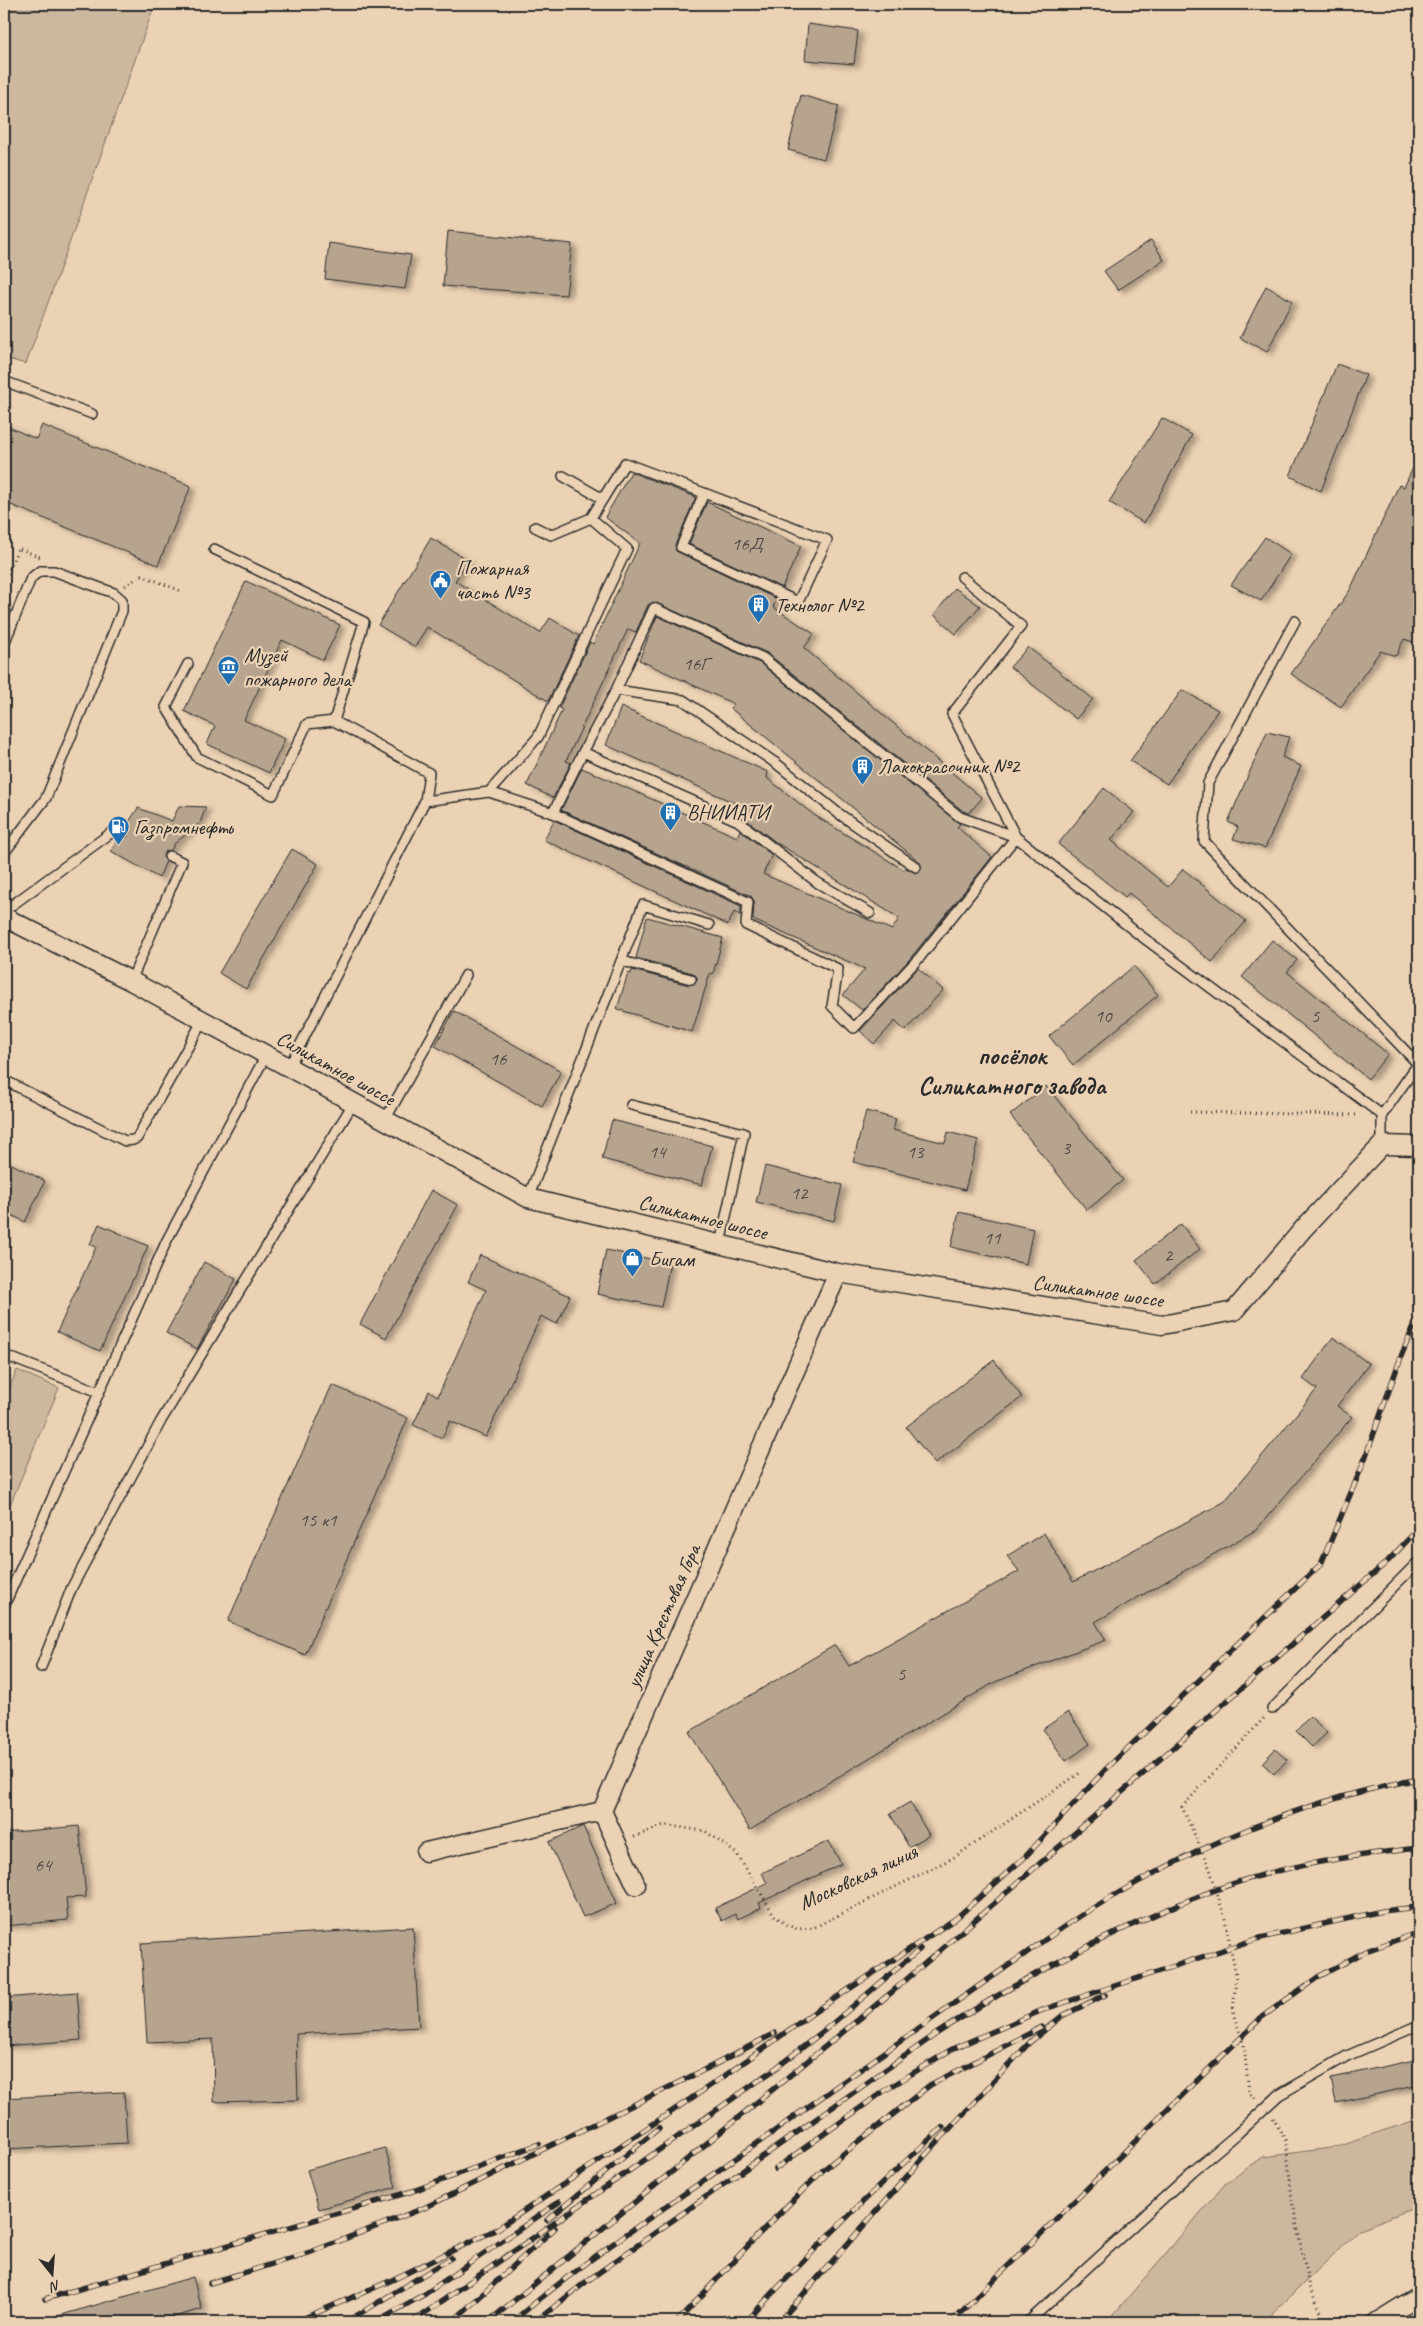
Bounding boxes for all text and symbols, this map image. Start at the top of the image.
house number: 16Д [732,532,765,556]
place label: Пожарная часть №3 [456,555,531,605]
public building icon: Пожарная часть №3 [428,568,452,599]
place label: Технолог №2 [775,592,865,618]
building icon: Технолог №2 [747,593,771,624]
place label: Музей пожарного дела [244,642,353,692]
house number: 16Г [683,652,713,676]
museum icon: Музей пожарного дела [216,655,240,686]
place label: Лакокрасочник №2 [878,753,1021,779]
building icon: Лакокрасочник №2 [850,754,874,785]
place label: ВНИИАТИ [687,799,773,825]
building icon: ВНИИАТИ [659,800,683,831]
place label: Газпромнефть [134,814,234,841]
fuel station icon: Газпромнефть [106,815,130,846]
house number: 10 [1094,1004,1113,1028]
house number: 5 [1311,1004,1321,1028]
street label: Силикатное шоссе [272,1025,402,1112]
district label: посёлок Силикатного завода [918,1039,1107,1102]
house number: 16 [489,1047,508,1071]
house number: 3 [1062,1136,1072,1160]
house number: 14 [648,1140,668,1164]
house number: 13 [906,1140,925,1164]
house number: 12 [790,1181,809,1205]
street label: Силикатное шоссе [636,1188,772,1246]
house number: 11 [983,1226,1002,1250]
house number: 2 [1164,1243,1174,1267]
place label: Бигам [649,1246,696,1272]
shop icon: Бигам [621,1247,645,1278]
street label: Силикатное шоссе [1031,1269,1167,1313]
house number: 15 к1 [299,1508,338,1532]
street label: улица Крестовая Гора [619,1538,707,1693]
house number: 5 [897,1662,907,1686]
street label: Московская линия [795,1838,923,1916]
house number: 64 [34,1853,54,1877]
north arrow [28,2248,78,2298]
text: N [47,2277,62,2296]

